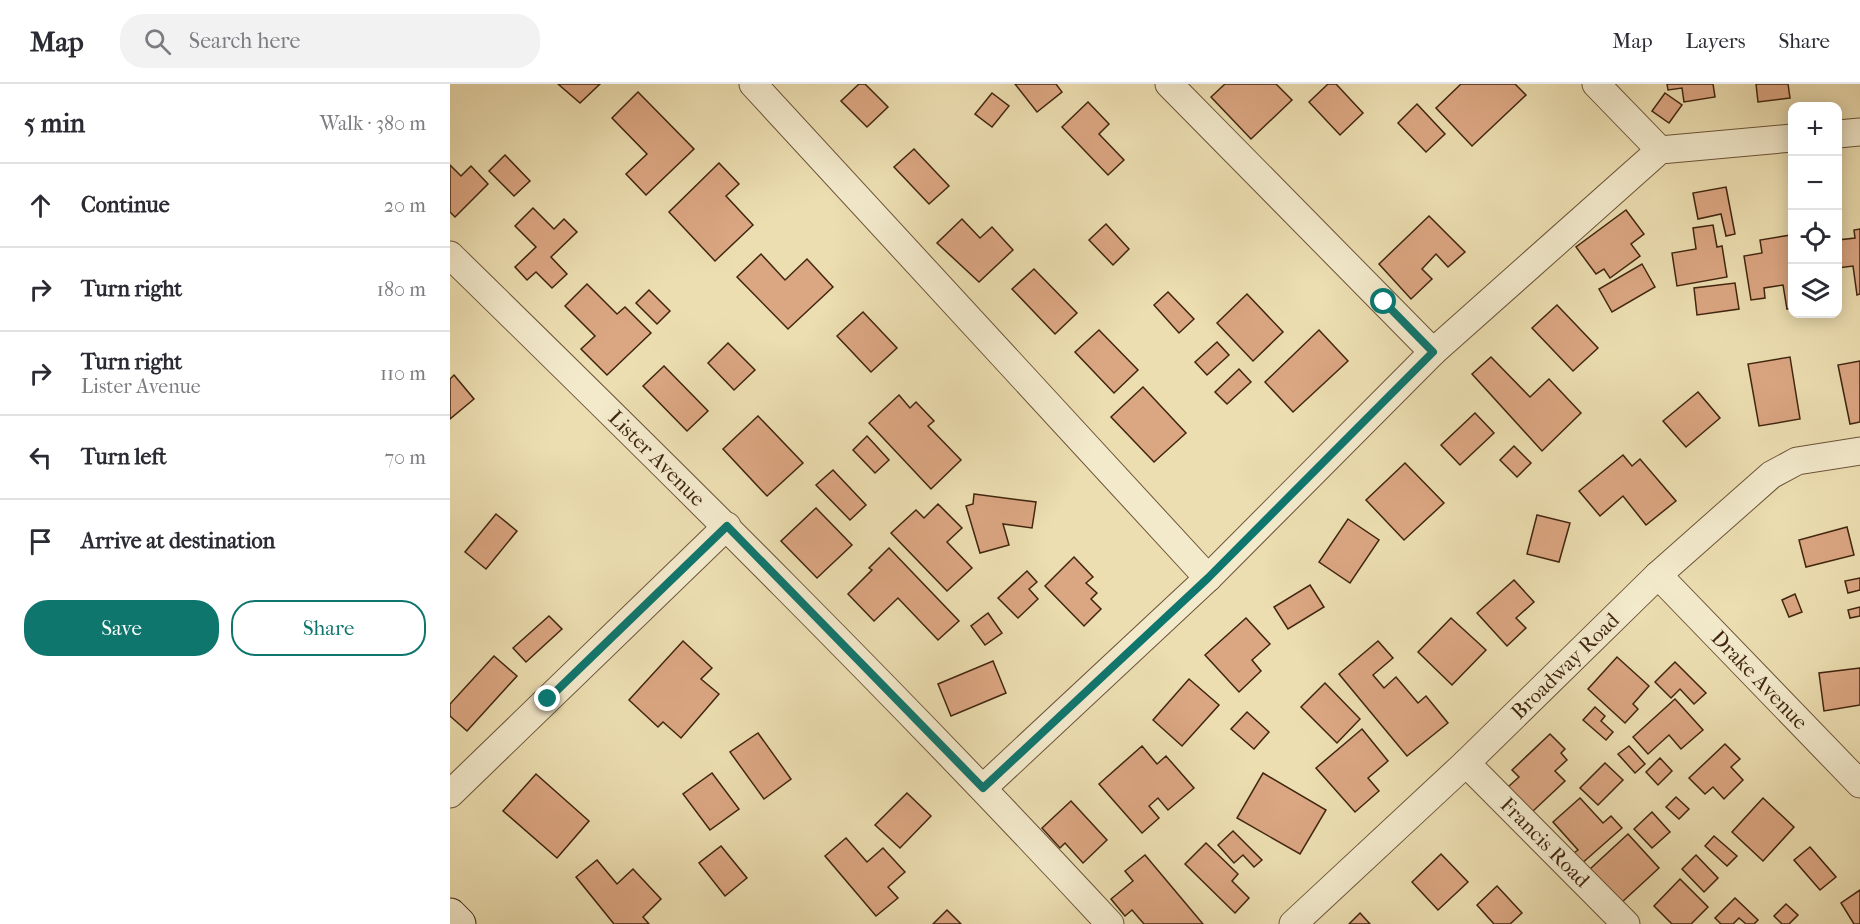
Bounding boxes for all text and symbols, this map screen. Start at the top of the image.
search box [120,14,540,68]
text: Map [30,25,84,58]
icon: search [141,25,174,58]
text: Search here [189,28,300,54]
text: Map [1612,29,1653,53]
text: Layers [1686,29,1745,53]
text: Share [1778,29,1830,53]
map controls [1788,102,1842,318]
button: + [1788,102,1842,156]
text: 5 min [24,108,85,139]
text: Walk · 380 m [320,112,426,135]
button: − [1788,156,1842,210]
icon: ahead [24,189,57,222]
text: Continue [81,192,170,218]
text: 20 m [384,194,426,217]
button: locate [1788,210,1842,264]
button: layers [1788,264,1842,318]
icon: right [24,273,57,306]
text: Turn right [81,276,182,302]
text: 180 m [377,278,426,301]
route start [1370,288,1396,314]
text: Turn right [81,349,182,375]
icon: right [24,357,57,390]
text: 110 m [380,362,426,385]
text: Lister Avenue [81,375,201,398]
street label: Lister Avenue [604,406,710,511]
icon: left [24,441,57,474]
text: Turn left [81,444,167,470]
text: 70 m [384,446,426,469]
icon: arrive [24,525,57,558]
text: Arrive at destination [81,528,275,554]
button: Save [24,600,219,656]
button: Share [231,600,426,656]
street label: Broadway Road [1506,608,1624,724]
street label: Drake Avenue [1706,626,1813,734]
route end [534,685,560,711]
street label: Francis Road [1495,793,1595,893]

